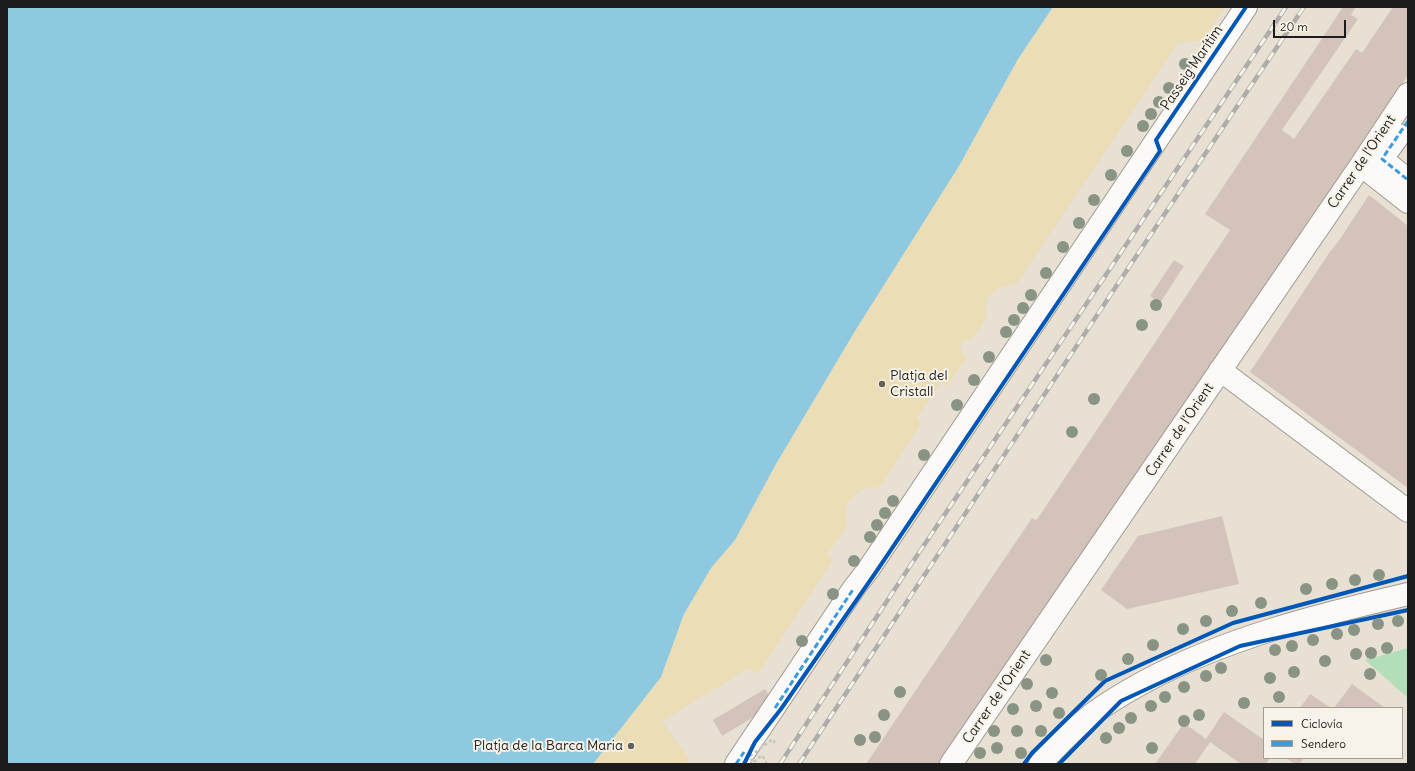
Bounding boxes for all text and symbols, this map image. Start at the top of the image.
scale bar [1275,12,1348,38]
text: 20 m [1280,19,1308,34]
street label: Passeig Marítim [1157,22,1227,114]
street label: Carrer de l'Orient [1324,112,1400,212]
place label: Platja del Cristall [890,368,948,400]
marker: Platja del Cristall [877,379,887,389]
street label: Carrer de l'Orient [1142,380,1218,480]
street label: Carrer de l'Orient [959,647,1035,747]
legend [1263,707,1403,759]
text: Ciclovía [1301,716,1342,731]
text: Sendero [1301,736,1346,751]
place label: Platja de la Barca Maria [474,738,623,754]
marker: Platja de la Barca Maria [626,741,636,751]

